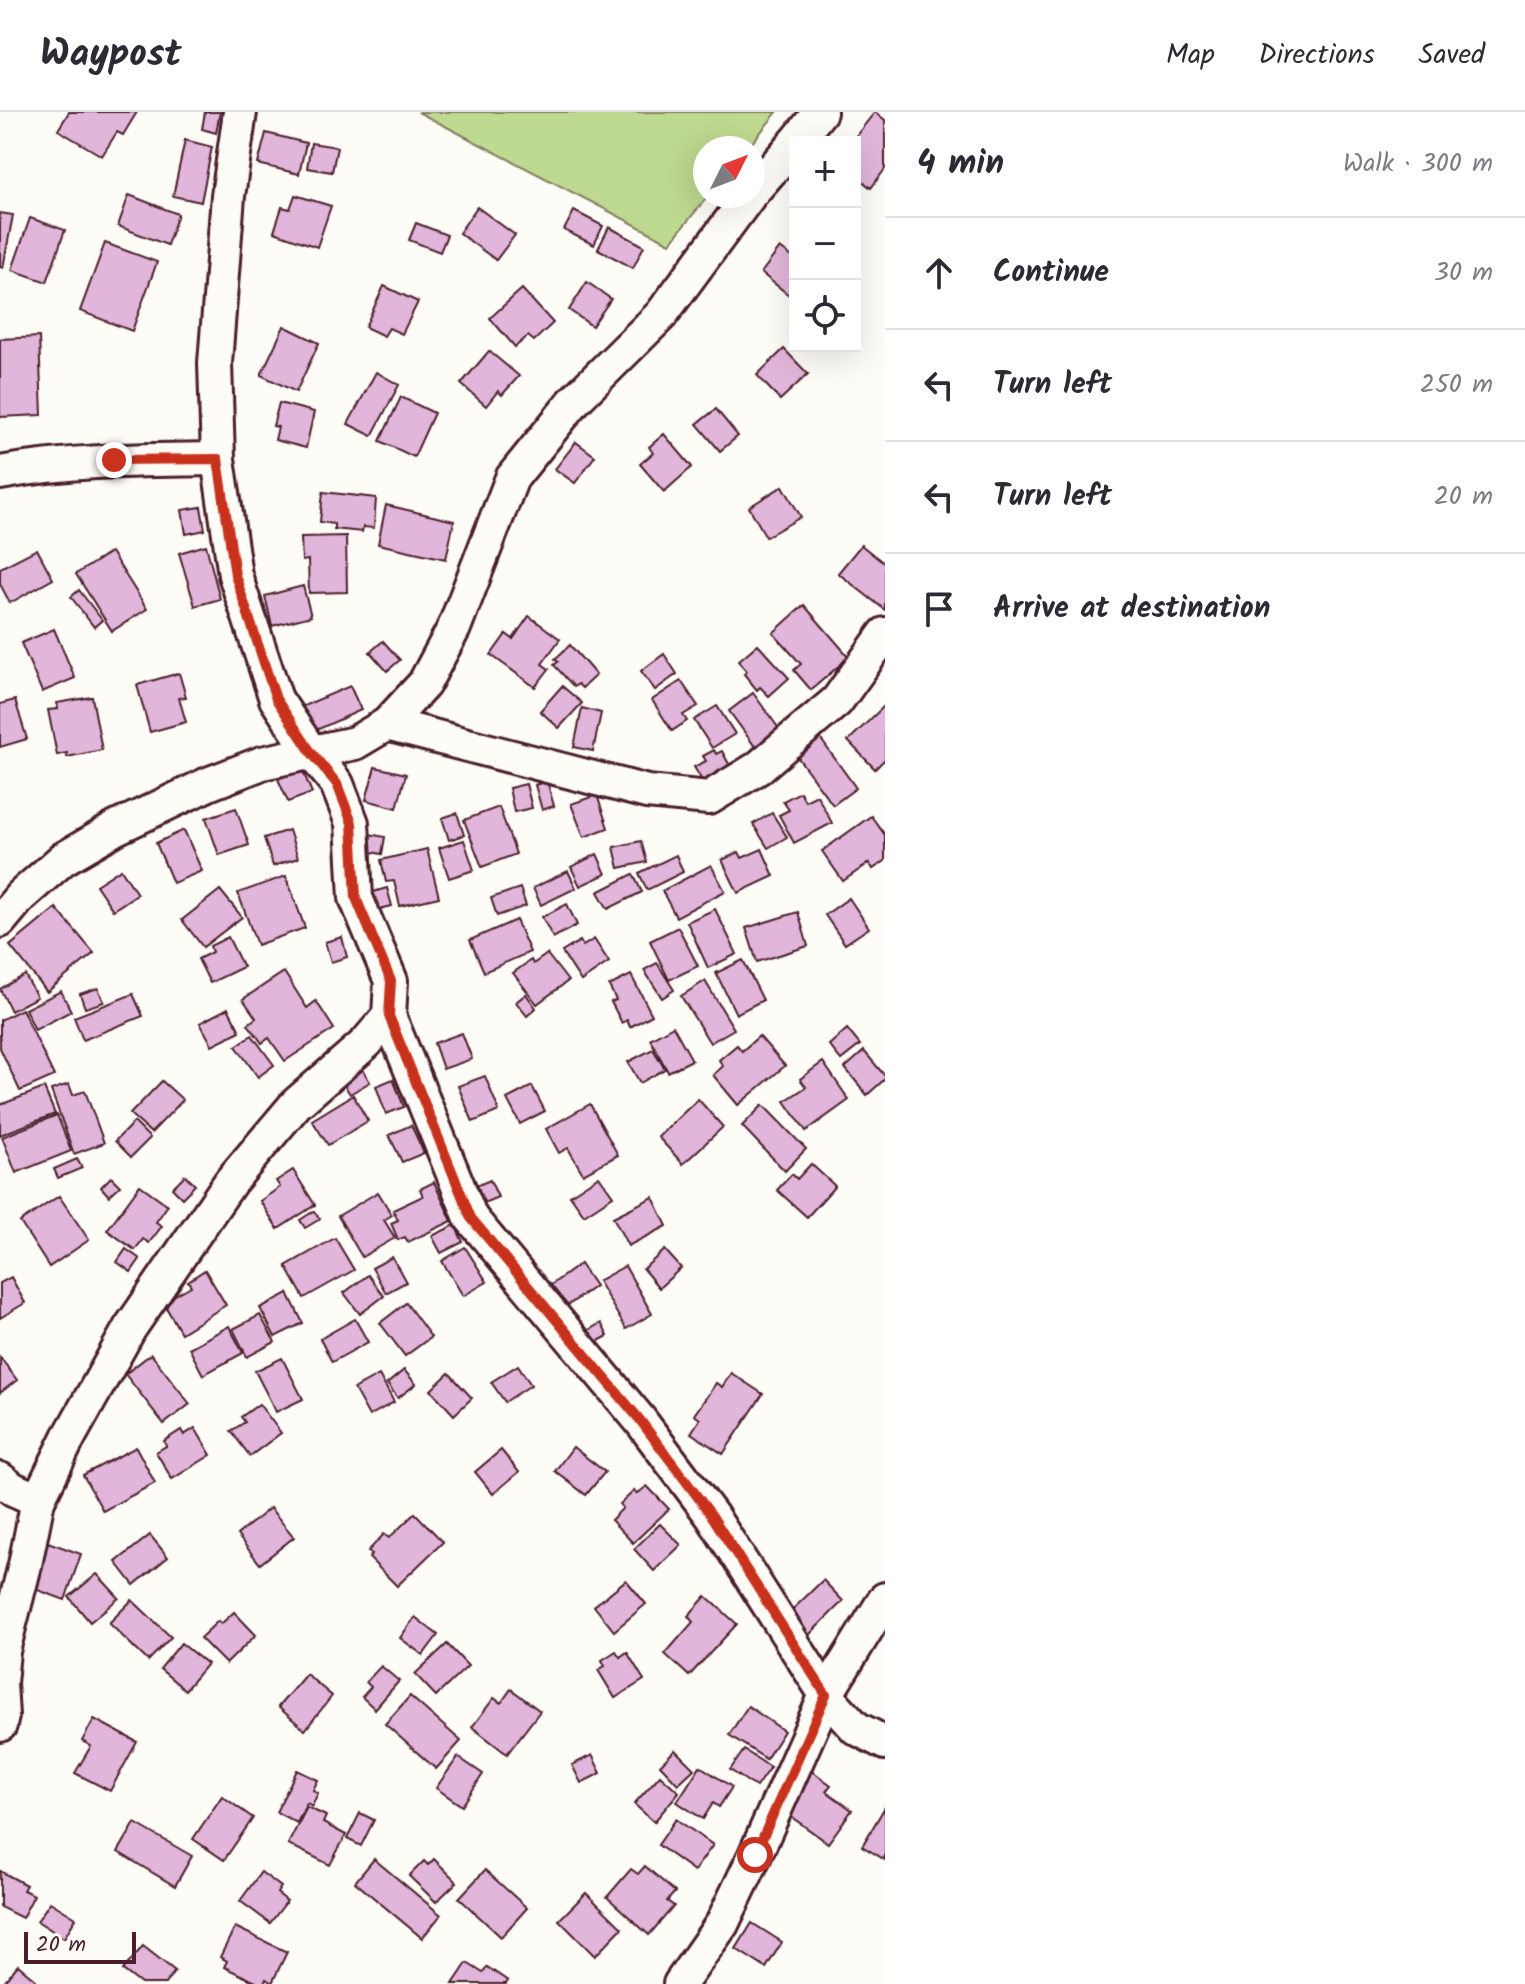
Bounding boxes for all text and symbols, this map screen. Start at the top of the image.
text: Waypost [40,25,182,85]
text: Map [1166,33,1215,78]
text: Directions [1259,33,1375,78]
text: Saved [1419,33,1485,78]
north arrow [693,136,765,208]
map controls [789,136,861,352]
button: + [789,136,861,208]
text: 4 min [917,137,1004,191]
text: Walk · 300 m [1343,143,1493,185]
button: − [789,208,861,280]
text: Continue [993,249,1109,297]
icon: ahead [917,251,961,295]
text: 30 m [1434,252,1493,294]
button: locate [789,280,861,352]
text: Turn left [993,361,1112,409]
icon: left [917,363,961,407]
text: 250 m [1420,364,1493,406]
route end [96,442,132,478]
text: Turn left [993,473,1112,521]
icon: left [917,475,961,519]
text: 20 m [1434,476,1493,518]
text: Arrive at destination [993,585,1270,633]
icon: arrive [917,587,961,631]
route start [737,1837,773,1873]
scale bar [24,1928,136,1964]
text: 20 m [36,1928,86,1963]

